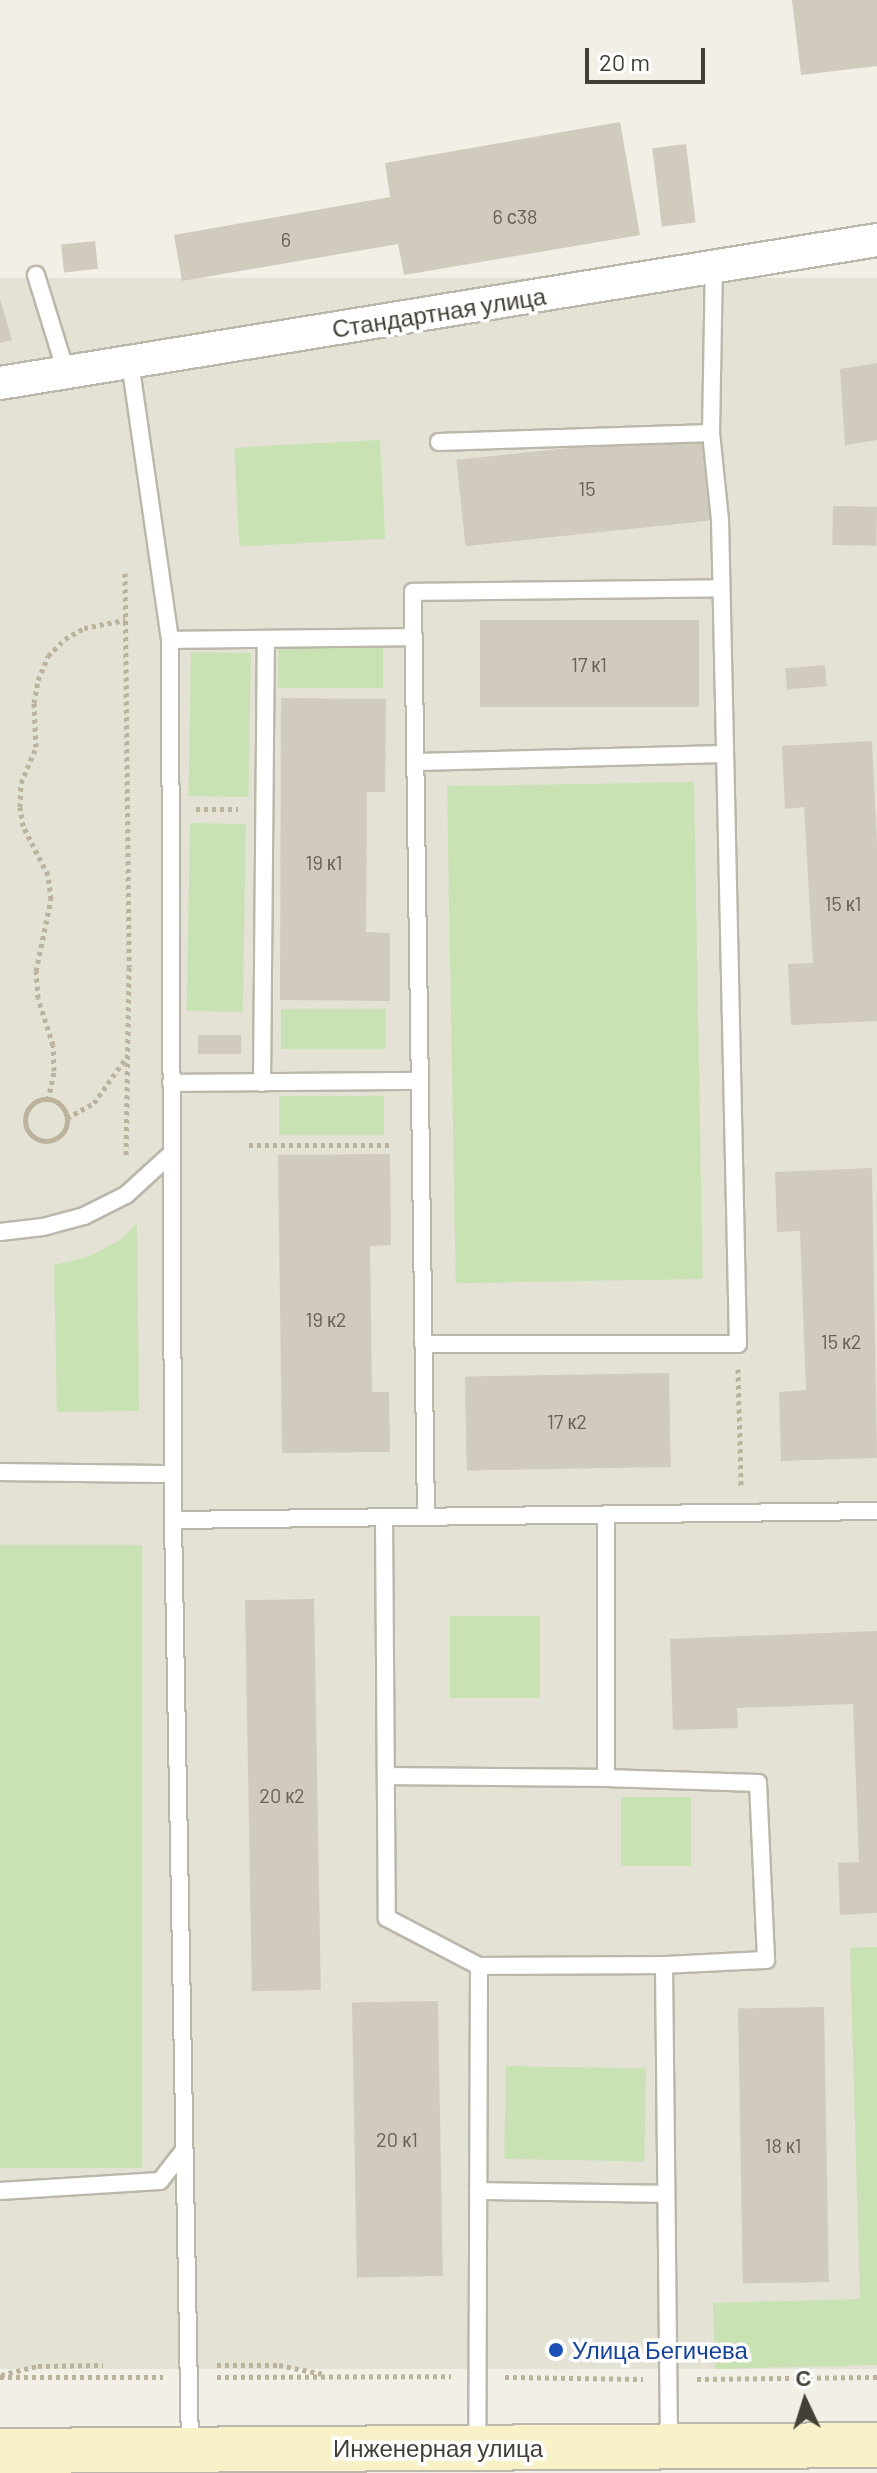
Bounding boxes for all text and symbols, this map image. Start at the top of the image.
scale bar [589,32,709,82]
text: 20 m [599,47,650,76]
house number: 6 с38 [492,204,538,228]
house number: 6 [281,227,291,251]
street label: Стандартная улица [330,281,548,343]
house number: 15 [578,476,596,500]
house number: 17 к1 [571,652,607,676]
house number: 19 к1 [305,850,343,874]
house number: 15 к1 [824,891,862,915]
house number: 19 к2 [306,1307,346,1331]
house number: 15 к2 [821,1329,861,1353]
house number: 17 к2 [547,1409,587,1433]
house number: 20 к2 [259,1783,305,1807]
house number: 20 к1 [376,2127,418,2151]
house number: 18 к1 [764,2133,802,2157]
place label: Улица Бегичева [572,2336,748,2364]
marker: Улица Бегичева [547,2341,565,2359]
north arrow [765,2361,845,2441]
text: С [794,2364,812,2391]
street label: Инженерная улица [333,2434,543,2462]

